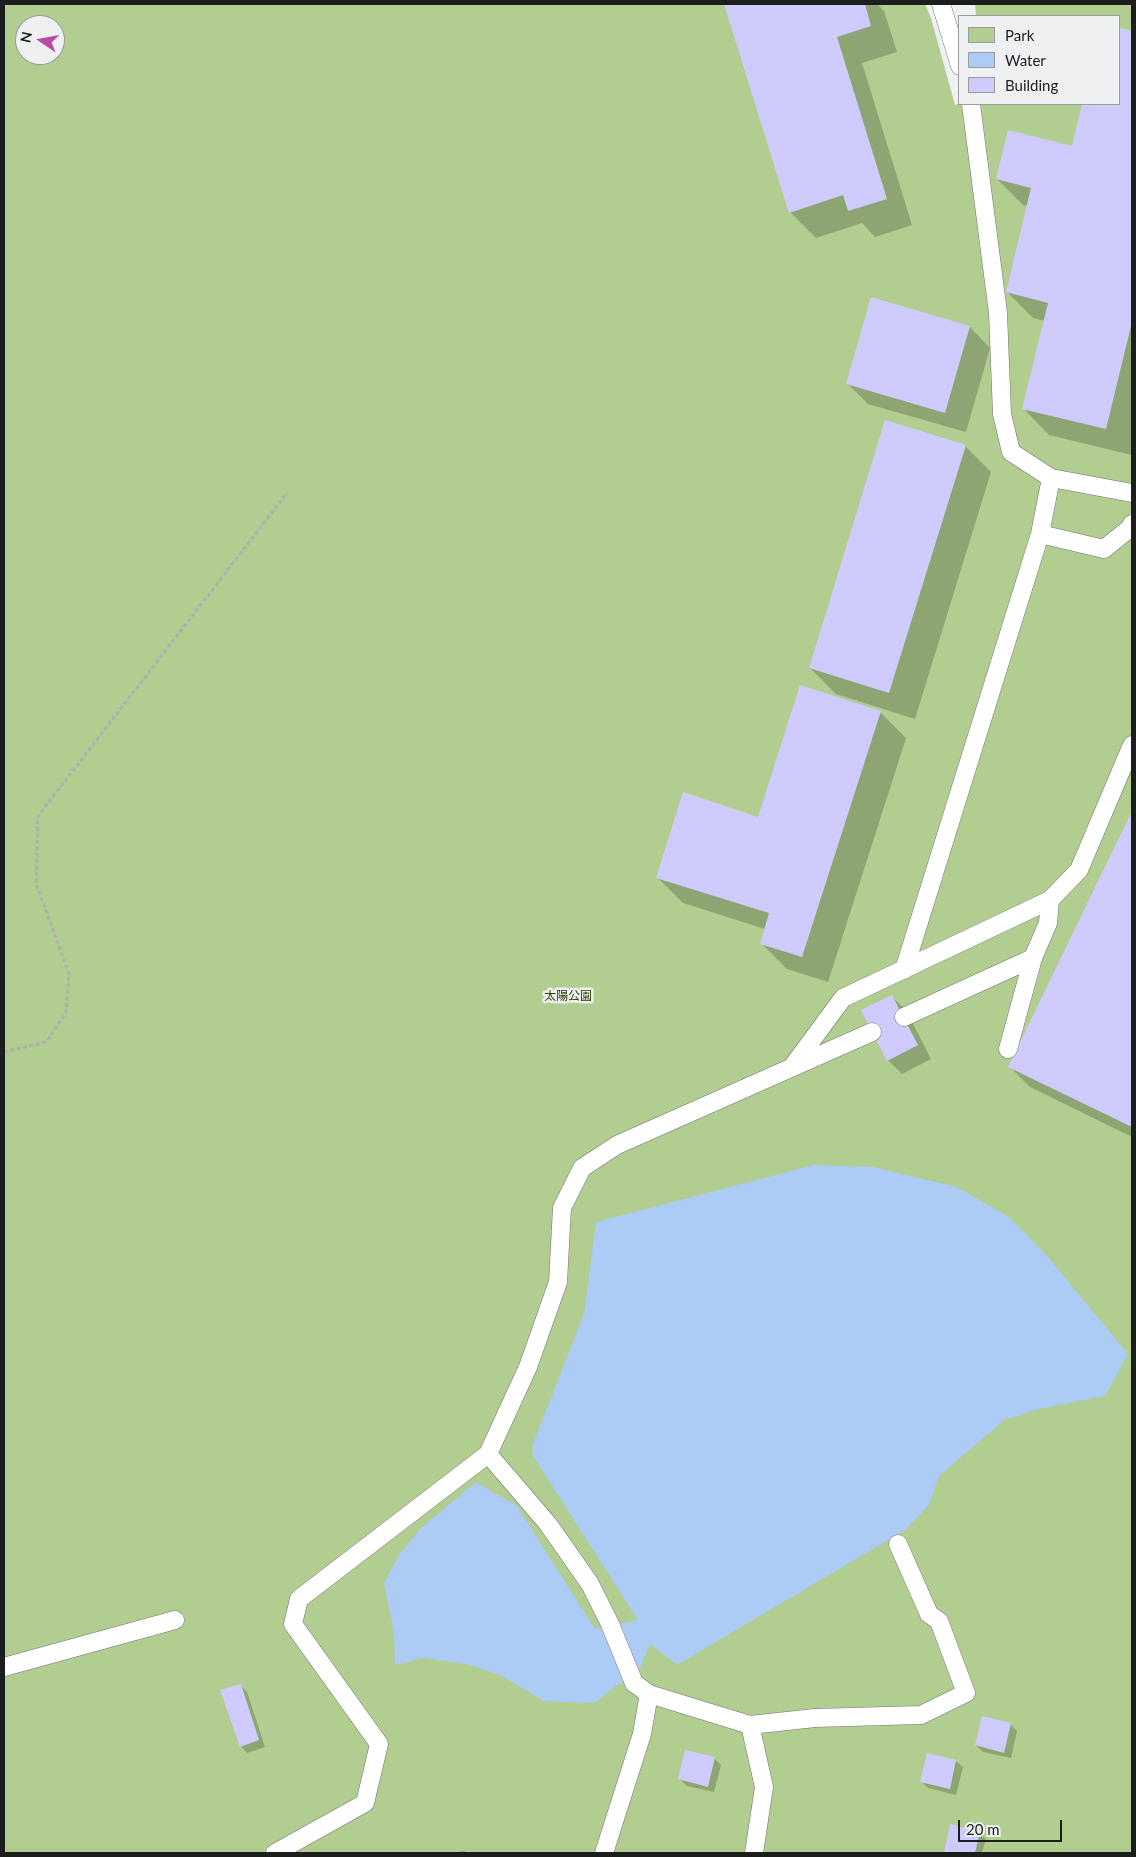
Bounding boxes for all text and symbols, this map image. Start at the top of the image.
north arrow [15,15,65,65]
legend [958,15,1121,105]
text: Park [1005,26,1034,44]
text: N [16,30,35,44]
text: Water [1005,51,1046,69]
text: Building [1005,76,1058,94]
park label: 太陽公園 [544,989,592,1003]
scale bar [961,1810,1065,1842]
text: 20 m [966,1820,1000,1838]

